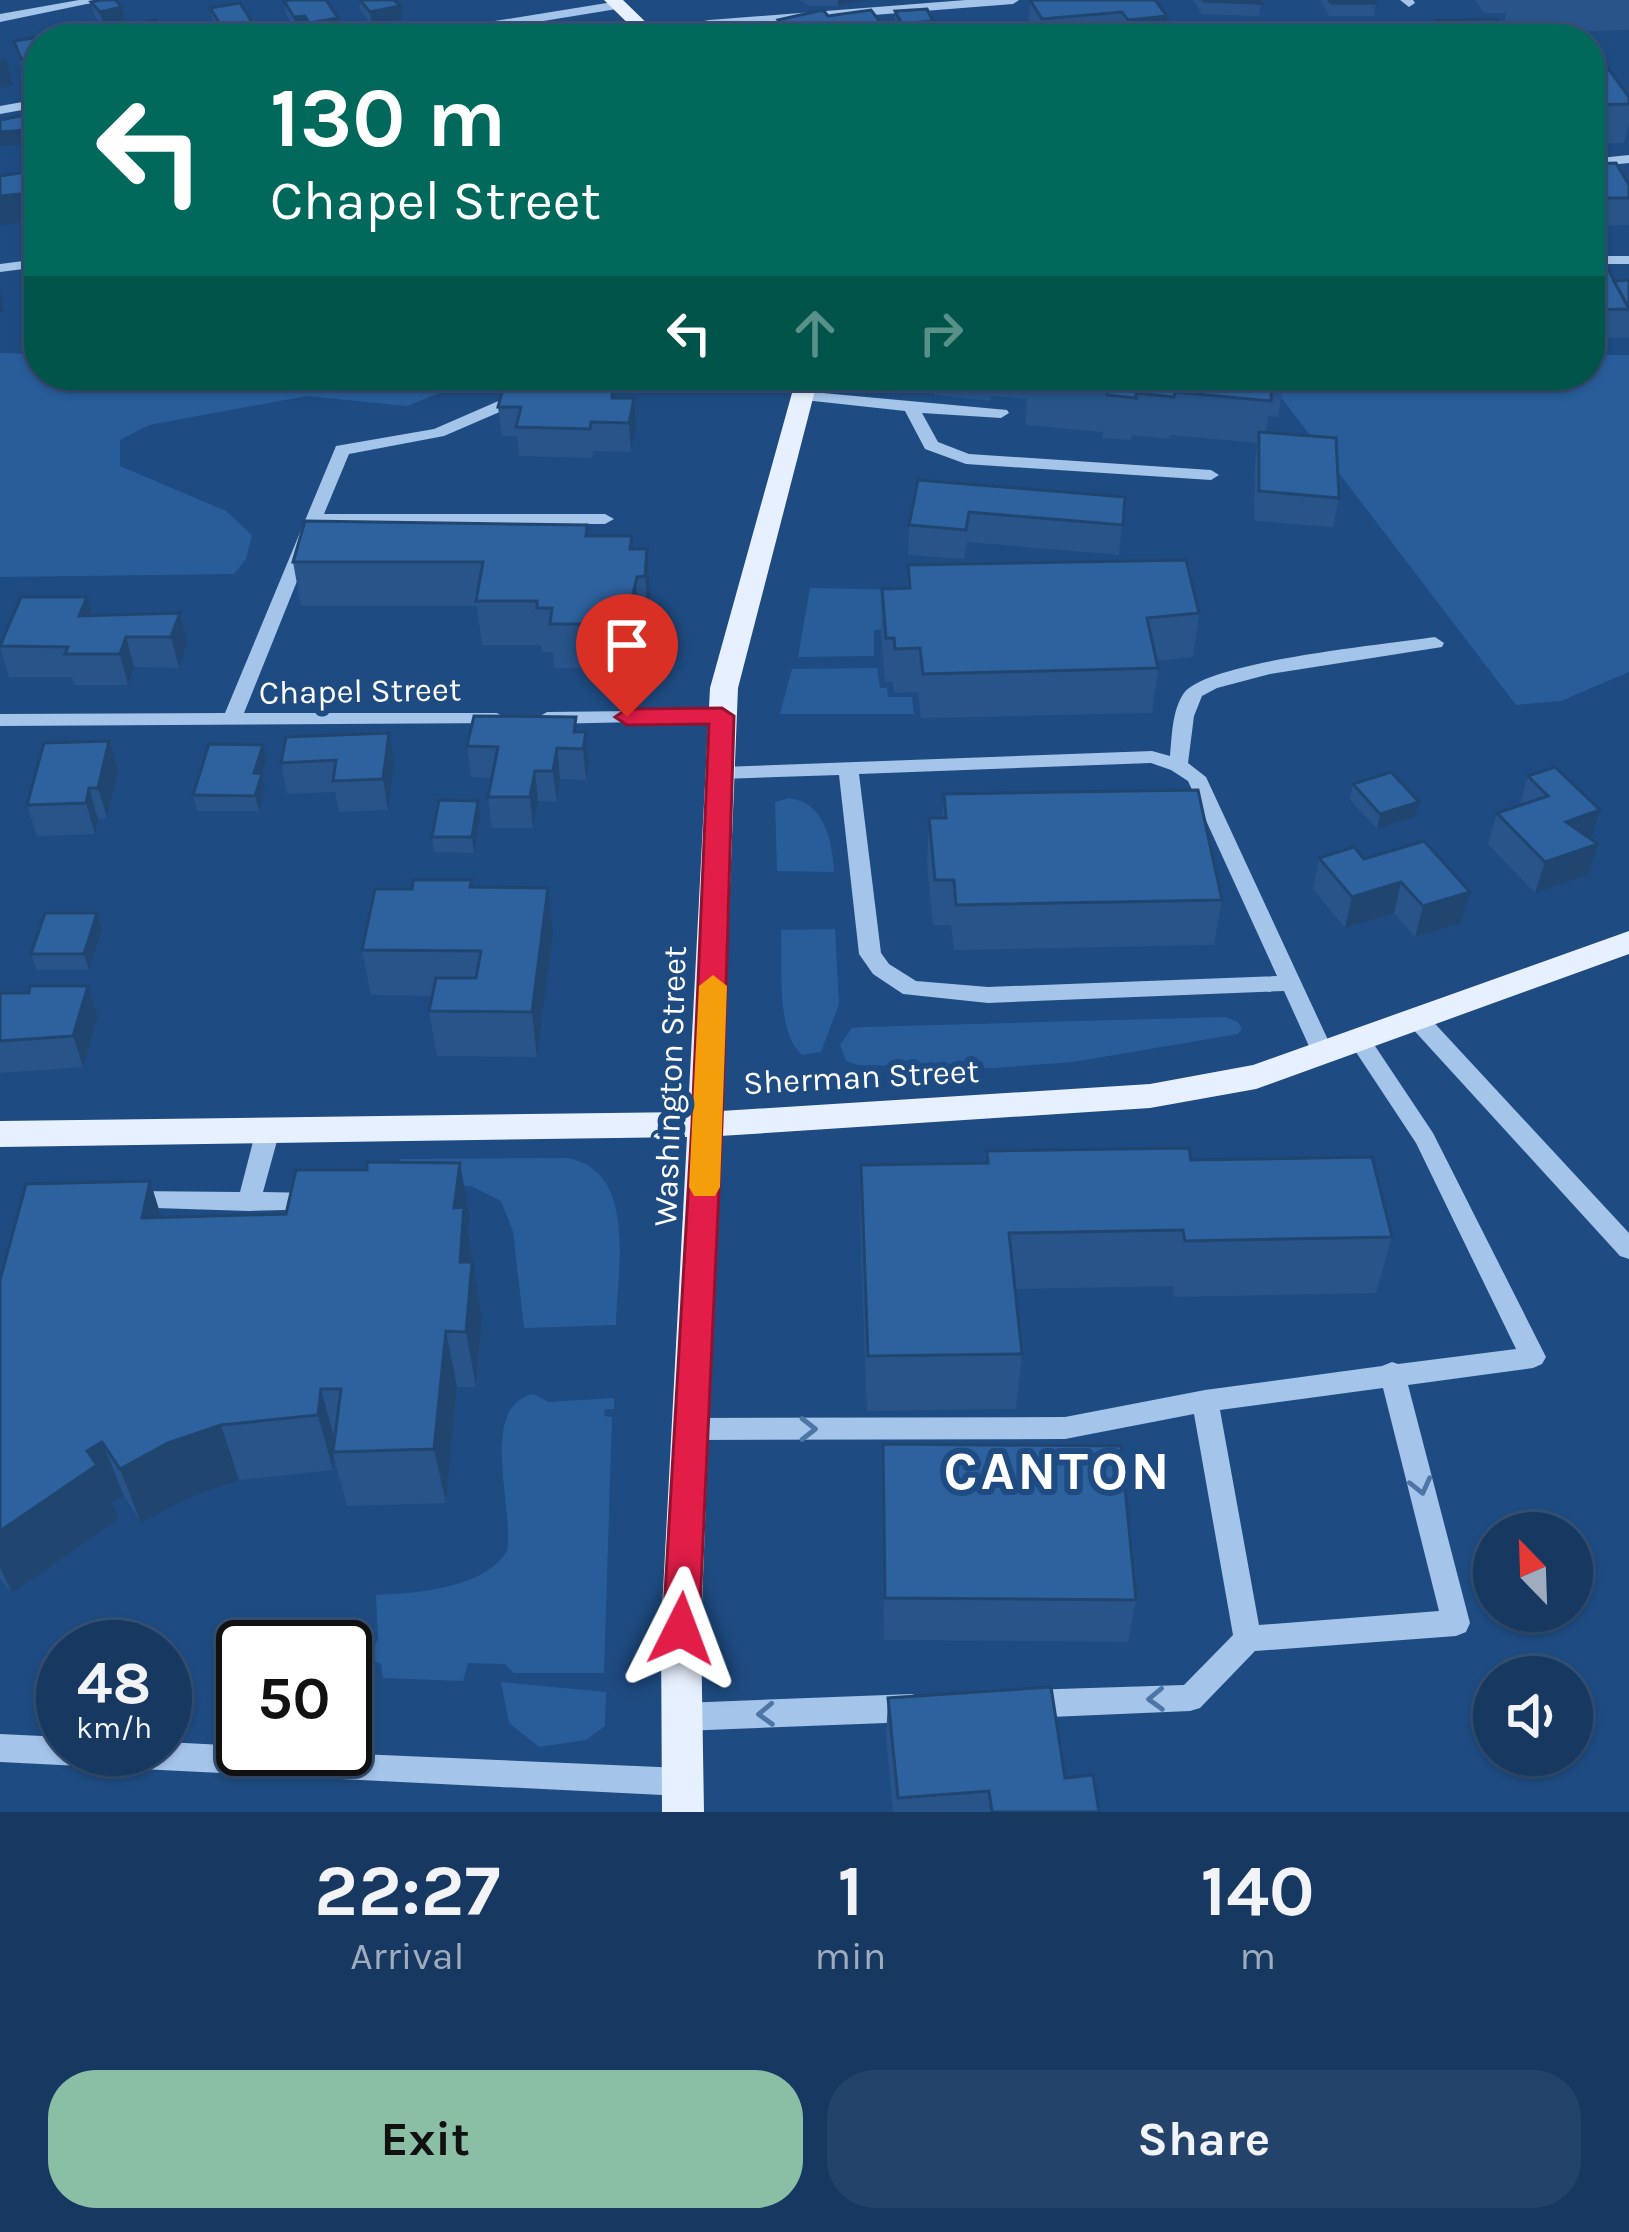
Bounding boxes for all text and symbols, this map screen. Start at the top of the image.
text: 130 m [270,69,506,167]
icon: left [72,72,228,228]
text: Chapel Street [270,169,601,233]
icon: left [656,300,722,366]
icon: ahead [782,300,848,366]
icon: right [908,300,974,366]
pin [576,594,678,717]
icon: arrive [594,612,660,678]
street label: Chapel Street [259,670,461,712]
street label: Washington Street [646,945,694,1227]
street label: Sherman Street [742,1052,980,1102]
one-way arrow [800,1416,818,1442]
district label: CANTON [944,1439,1172,1503]
one-way arrow [1407,1475,1432,1496]
north arrow [1473,1512,1593,1632]
map controls [1473,1512,1593,1776]
position arrow [618,1566,744,1692]
speed limit sign: 50 [216,1620,372,1776]
text: 48 [77,1648,151,1718]
button: sound [1473,1656,1593,1776]
one-way arrow [1146,1686,1165,1712]
one-way arrow [756,1701,775,1727]
text: km/h [76,1710,152,1746]
text: 22:27 [314,1849,500,1933]
text: 1 [838,1849,863,1933]
text: 140 [1201,1849,1315,1933]
text: Arrival [350,1933,464,1979]
text: min [815,1933,886,1979]
text: m [1239,1933,1276,1979]
button: Exit [48,2070,803,2208]
button: Share [827,2070,1581,2208]

